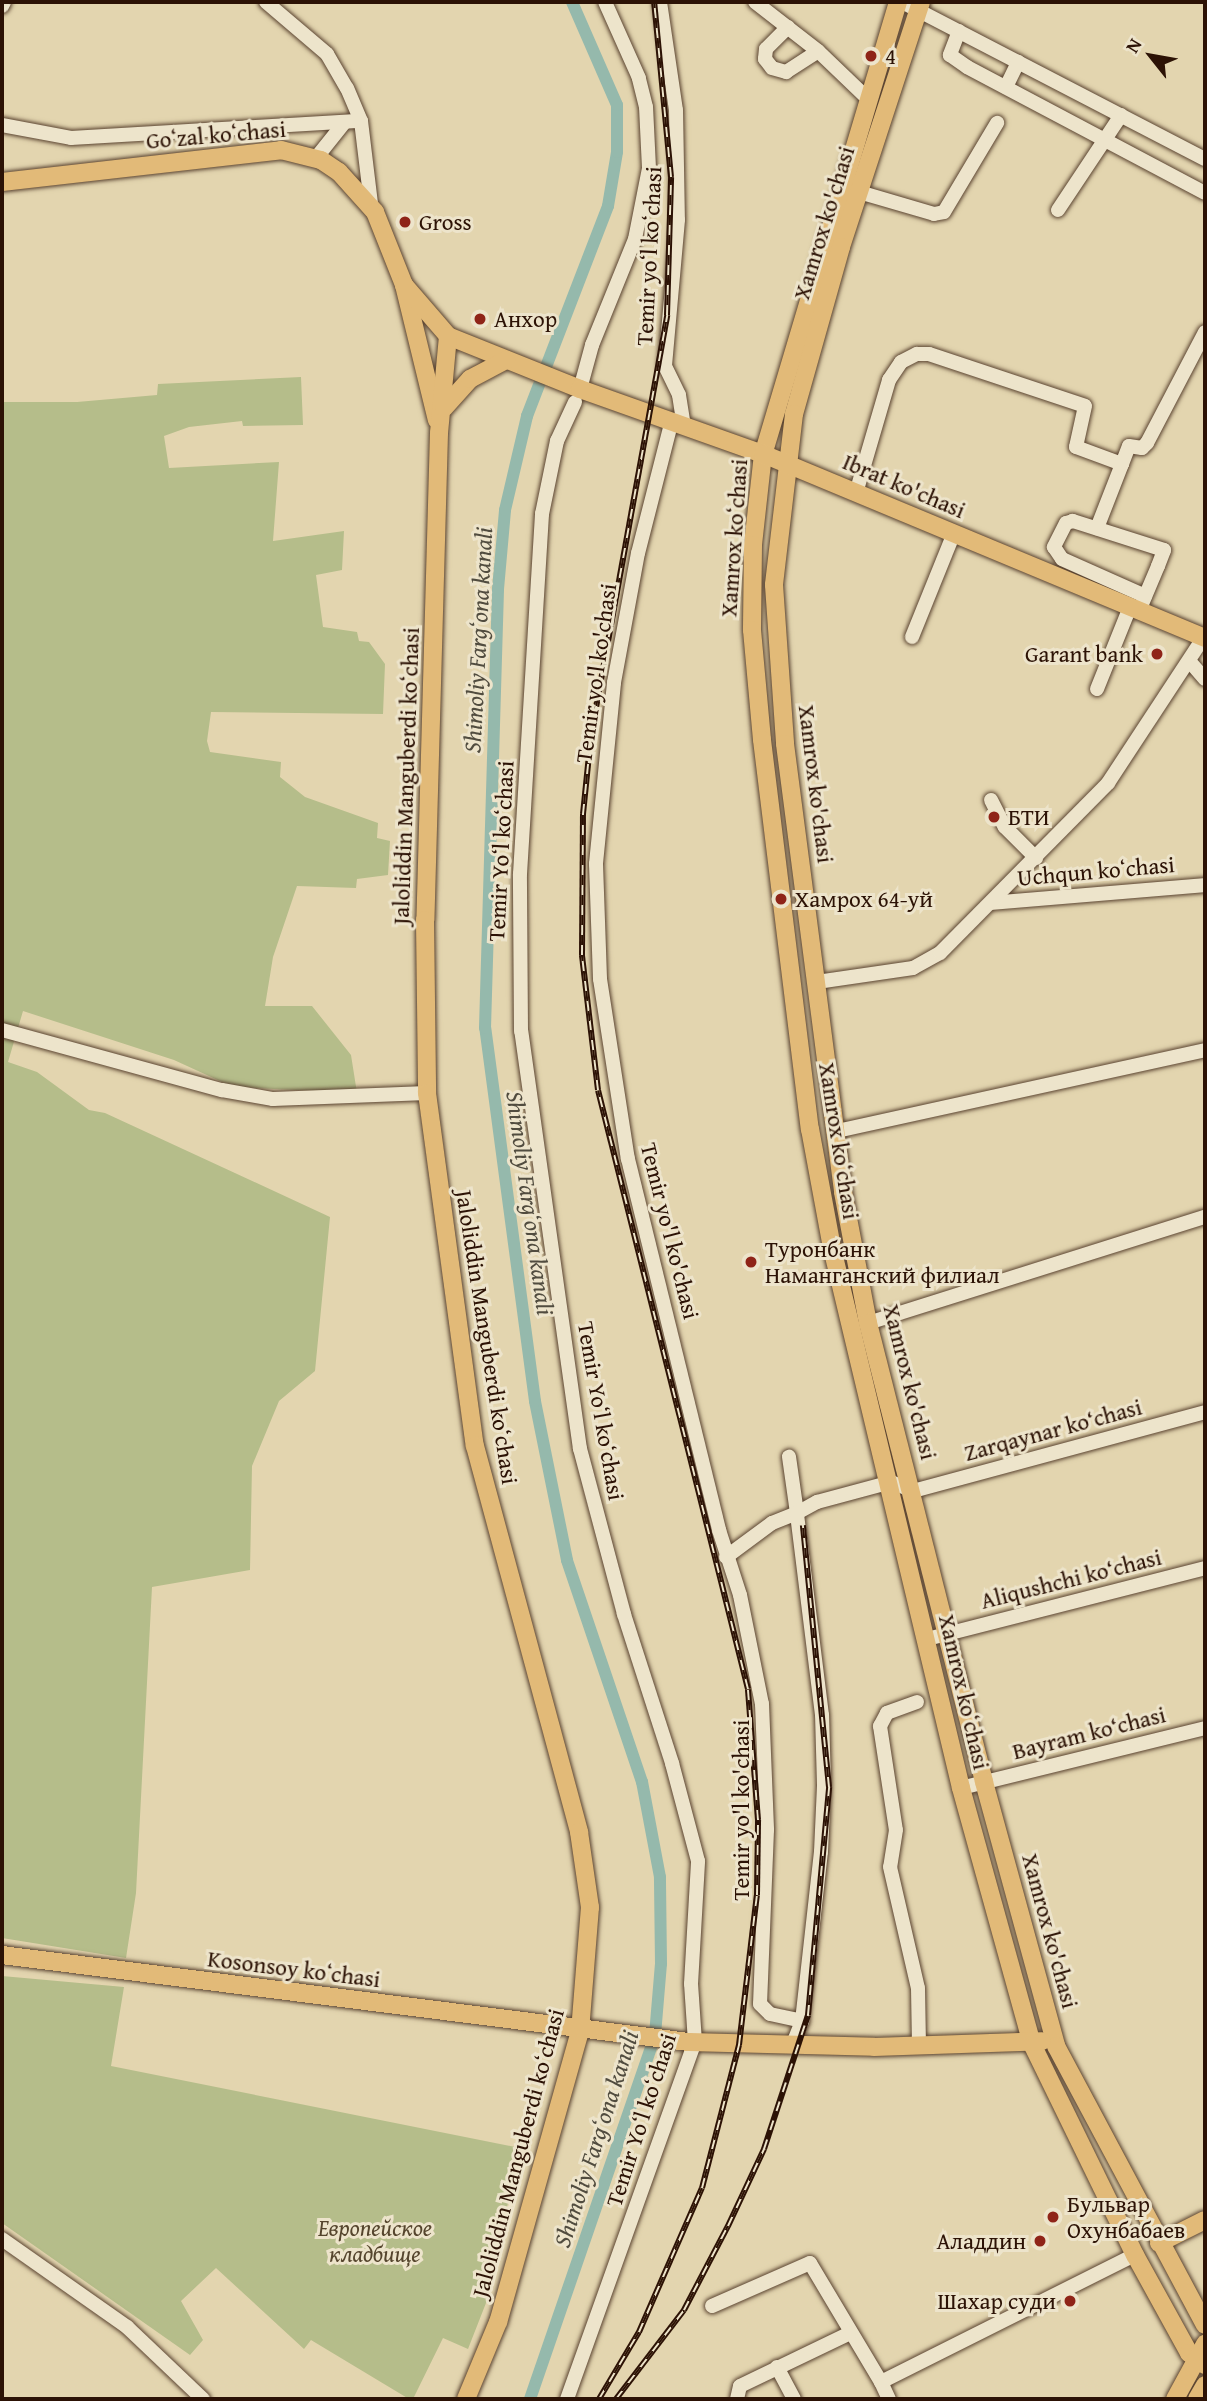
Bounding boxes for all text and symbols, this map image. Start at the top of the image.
north arrow [1116,21,1186,91]
text: N [1118,33,1148,58]
place label: 4 [885,42,896,70]
marker: 4 [863,48,879,64]
street label: Goʻzal koʻchasi [145,115,287,155]
street label: Xamrox ko'chasi [788,143,860,303]
street label: Temir yoʻl koʻchasi [631,166,667,346]
place label: Gross [419,208,472,236]
marker: Gross [397,214,413,230]
place label: Анхор [494,305,557,333]
marker: Анхор [472,311,488,327]
street label: Ibrat ko'chasi [839,448,969,524]
street label: Xamrox koʻchasi [715,458,753,618]
water label: Shimoliy Fargʻona kanali [458,526,498,754]
street label: Temir yo'l ko'chasi [570,582,622,764]
street label: Jaloliddin Manguberdi koʻchasi [387,627,425,925]
place label: Garant bank [1025,640,1143,668]
marker: Garant bank [1149,646,1165,662]
street label: Xamrox ko'chasi [793,703,839,865]
street label: Temir Yoʻl koʻchasi [482,760,520,942]
place label: БТИ [1008,803,1049,831]
marker: БТИ [986,809,1002,825]
street label: Uchqun koʻchasi [1016,850,1176,892]
place label: Хамрох 64-уй [795,885,933,913]
marker: Хамрох 64-уй [773,891,789,907]
street label: Xamrox koʻchasi [813,1061,865,1221]
water label: Shimoliy Fargʻona kanali [500,1089,560,1317]
street label: Temir yo'l ko'chasi [635,1140,705,1322]
street label: Jaloliddin Manguberdi koʻchasi [450,1188,524,1486]
place label: Туронбанк Наманганский филиал [765,1235,1000,1289]
marker: Туронбанк Наманганский филиал [743,1254,759,1270]
street label: Xamrox ko'chasi [877,1301,943,1463]
street label: Temir Yoʻl koʻchasi [572,1320,630,1502]
street label: Zarqaynar ko‘chasi [961,1393,1145,1467]
street label: Aliqushchi ko‘chasi [978,1543,1164,1615]
street label: Xamrox koʻchasi [933,1612,995,1772]
street label: Bayram ko‘chasi [1009,1701,1169,1765]
street label: Temir yo'l ko'chasi [727,1720,755,1900]
street label: Xamrox ko'chasi [1016,1851,1084,2011]
street label: Kosonsoy koʻchasi [206,1945,382,1993]
street label: Jaloliddin Manguberdi koʻchasi [466,2006,570,2300]
water label: Shimoliy Fargʻona kanali [547,2027,645,2251]
street label: Temir Yoʻl koʻchasi [600,2030,682,2210]
place label: Бульвар Охунбабаев [1067,2190,1185,2244]
marker: Бульвар Охунбабаев [1045,2209,1061,2225]
park label: Европейское кладбище [318,2214,432,2268]
place label: Аладдин [936,2227,1026,2255]
marker: Аладдин [1032,2233,1048,2249]
place label: Шахар суди [938,2287,1056,2315]
marker: Шахар суди [1062,2293,1078,2309]

